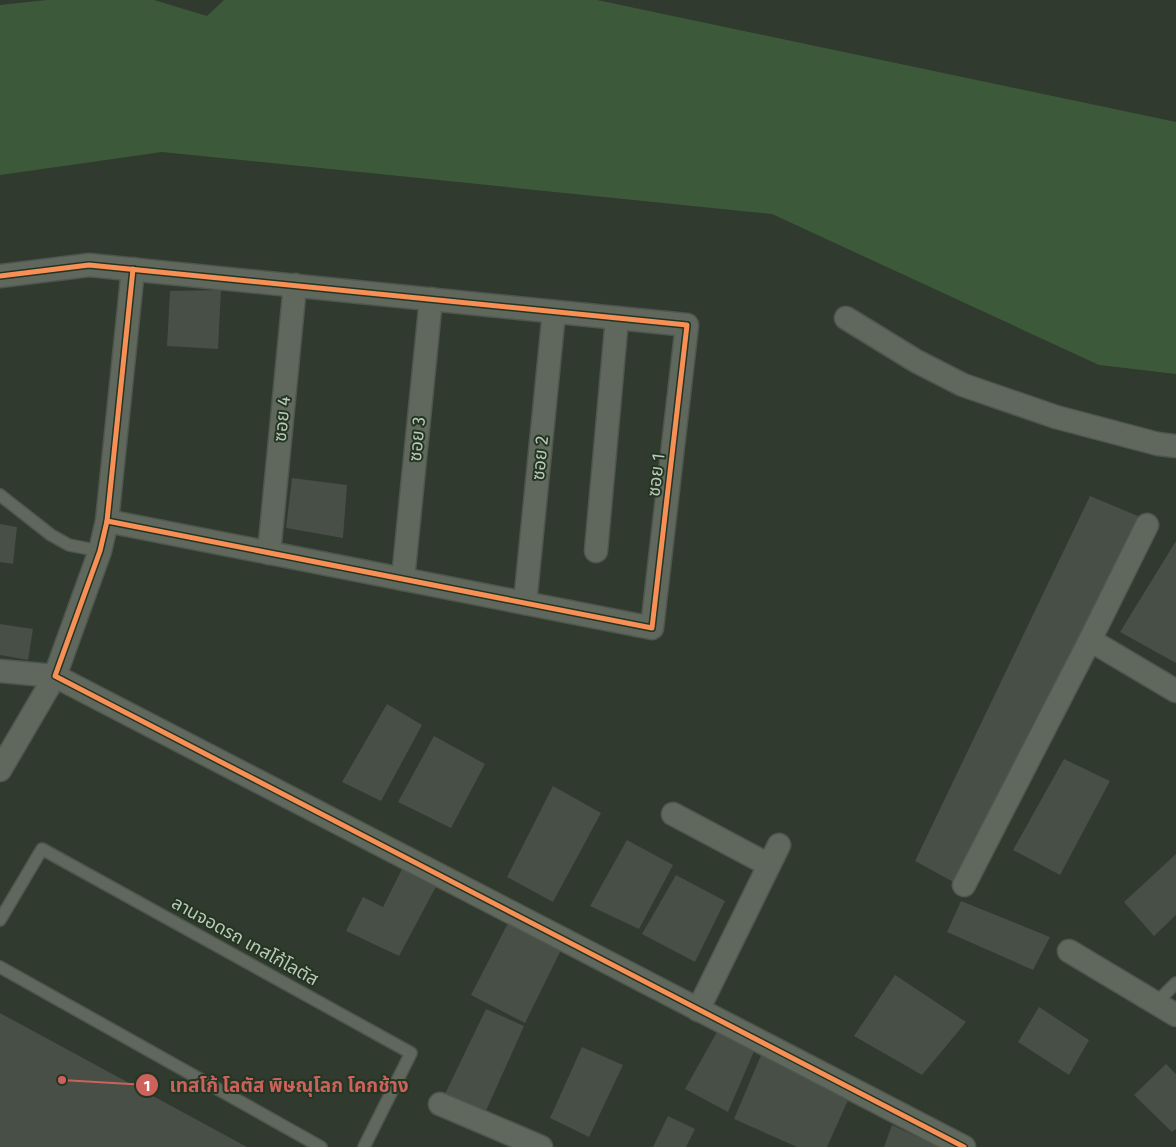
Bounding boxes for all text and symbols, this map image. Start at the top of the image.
street label: ซอย 4 [269,395,295,443]
street label: ซอย 3 [404,416,430,462]
street label: ซอย 2 [527,435,553,481]
street label: ซอย 1 [642,452,670,498]
street label: ลานจอดรถ เทสโก้โลตัส [168,892,322,990]
callout: เทสโก้ โลตัส พิษณุโลก โคกช้าง [134,1068,418,1102]
text: เทสโก้ โลตัส พิษณุโลก โคกช้าง [169,1074,409,1097]
text: 1 [144,1077,150,1095]

